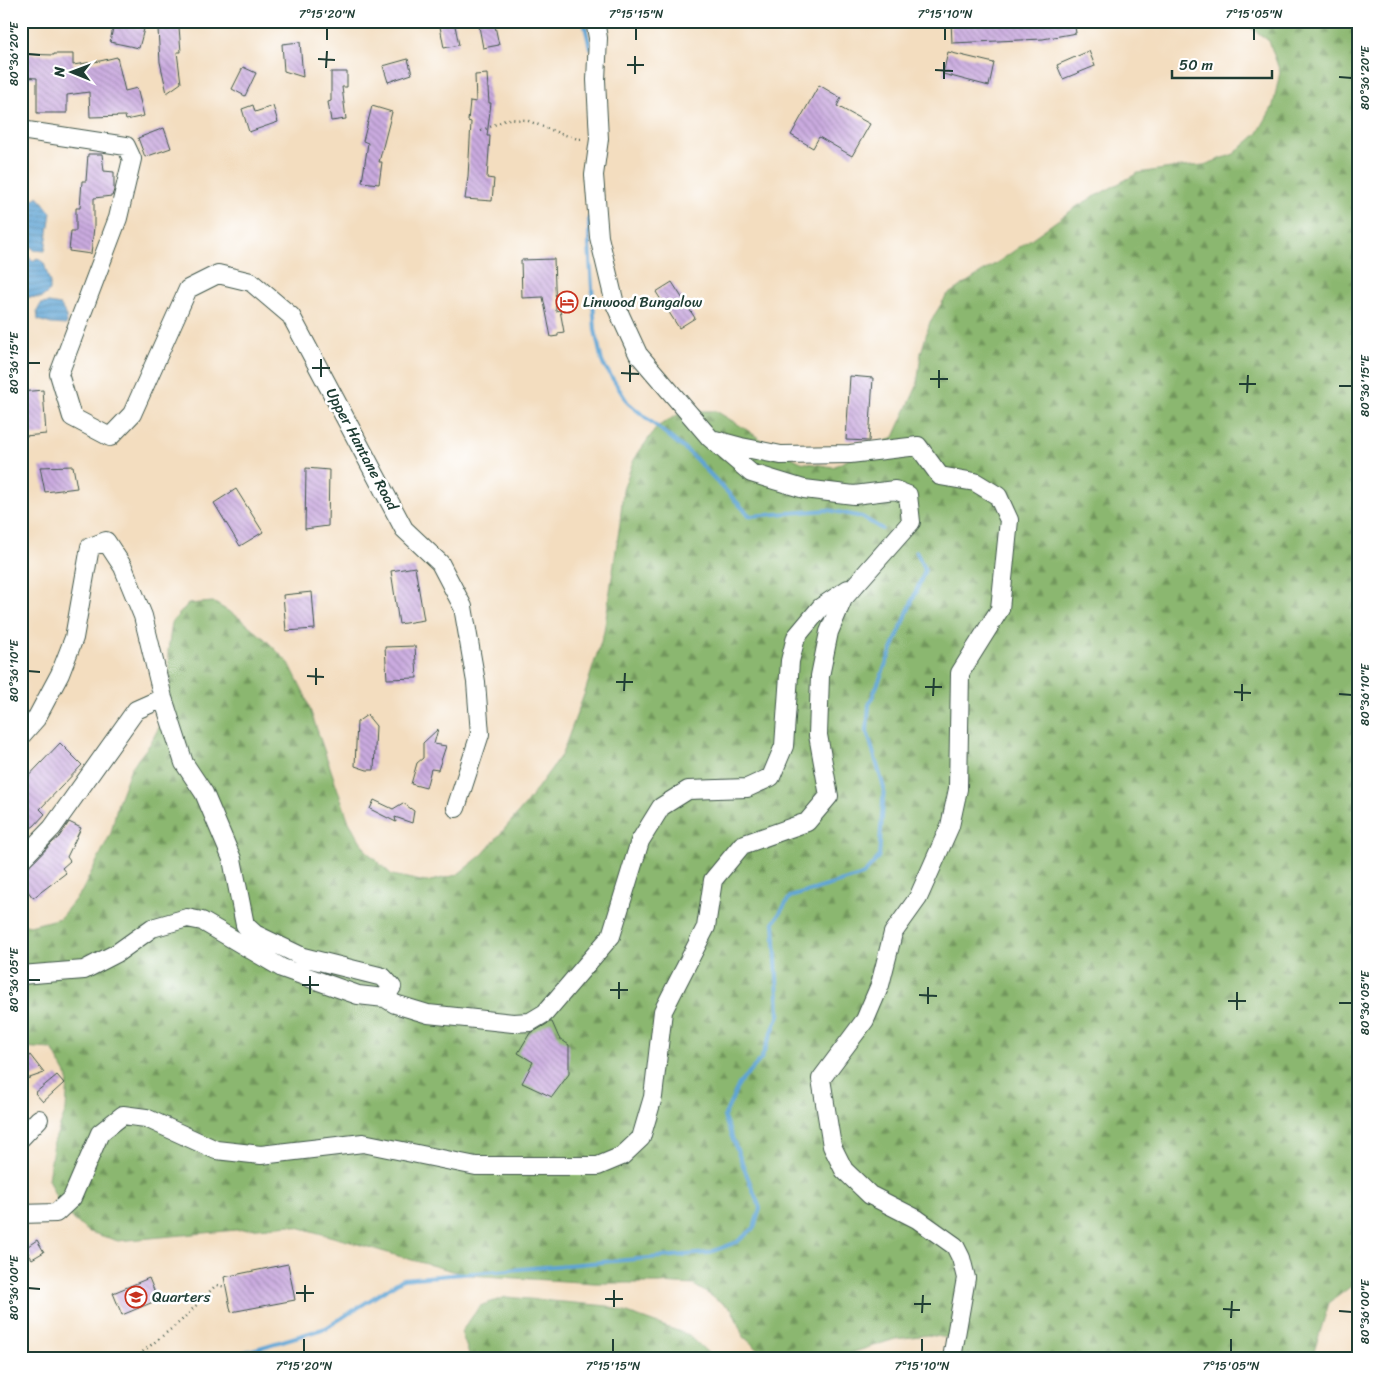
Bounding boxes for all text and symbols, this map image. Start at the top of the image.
text: 7°15'20"N [299,3,356,25]
text: 7°15'15"N [609,3,664,25]
text: 7°15'10"N [918,3,973,25]
text: 7°15'05"N [1225,3,1283,25]
text: 80°36'20"E [3,21,25,86]
text: 80°36'20"E [1354,45,1376,110]
north arrow [48,48,98,98]
scale bar [1172,48,1272,80]
text: 50 m [1179,52,1214,78]
text: N [47,66,72,78]
place label: Linwood Bungalow [583,289,703,315]
hotel icon: Linwood Bungalow [555,290,579,314]
text: 80°36'15"E [3,331,25,394]
text: 80°36'15"E [1354,354,1376,417]
street label: Upper Hantane Road [319,383,406,516]
text: 80°36'10"E [3,639,25,702]
text: 80°36'10"E [1354,663,1376,726]
text: 80°36'05"E [3,946,25,1012]
text: 80°36'05"E [1354,969,1376,1035]
text: 80°36'00"E [3,1254,25,1320]
text: 80°36'00"E [1354,1278,1376,1344]
place label: Quarters [152,1284,210,1310]
school or university icon: Quarters [124,1285,148,1309]
text: 7°15'20"N [276,1355,333,1377]
text: 7°15'15"N [586,1355,641,1377]
text: 7°15'10"N [895,1355,950,1377]
text: 7°15'05"N [1202,1355,1260,1377]

